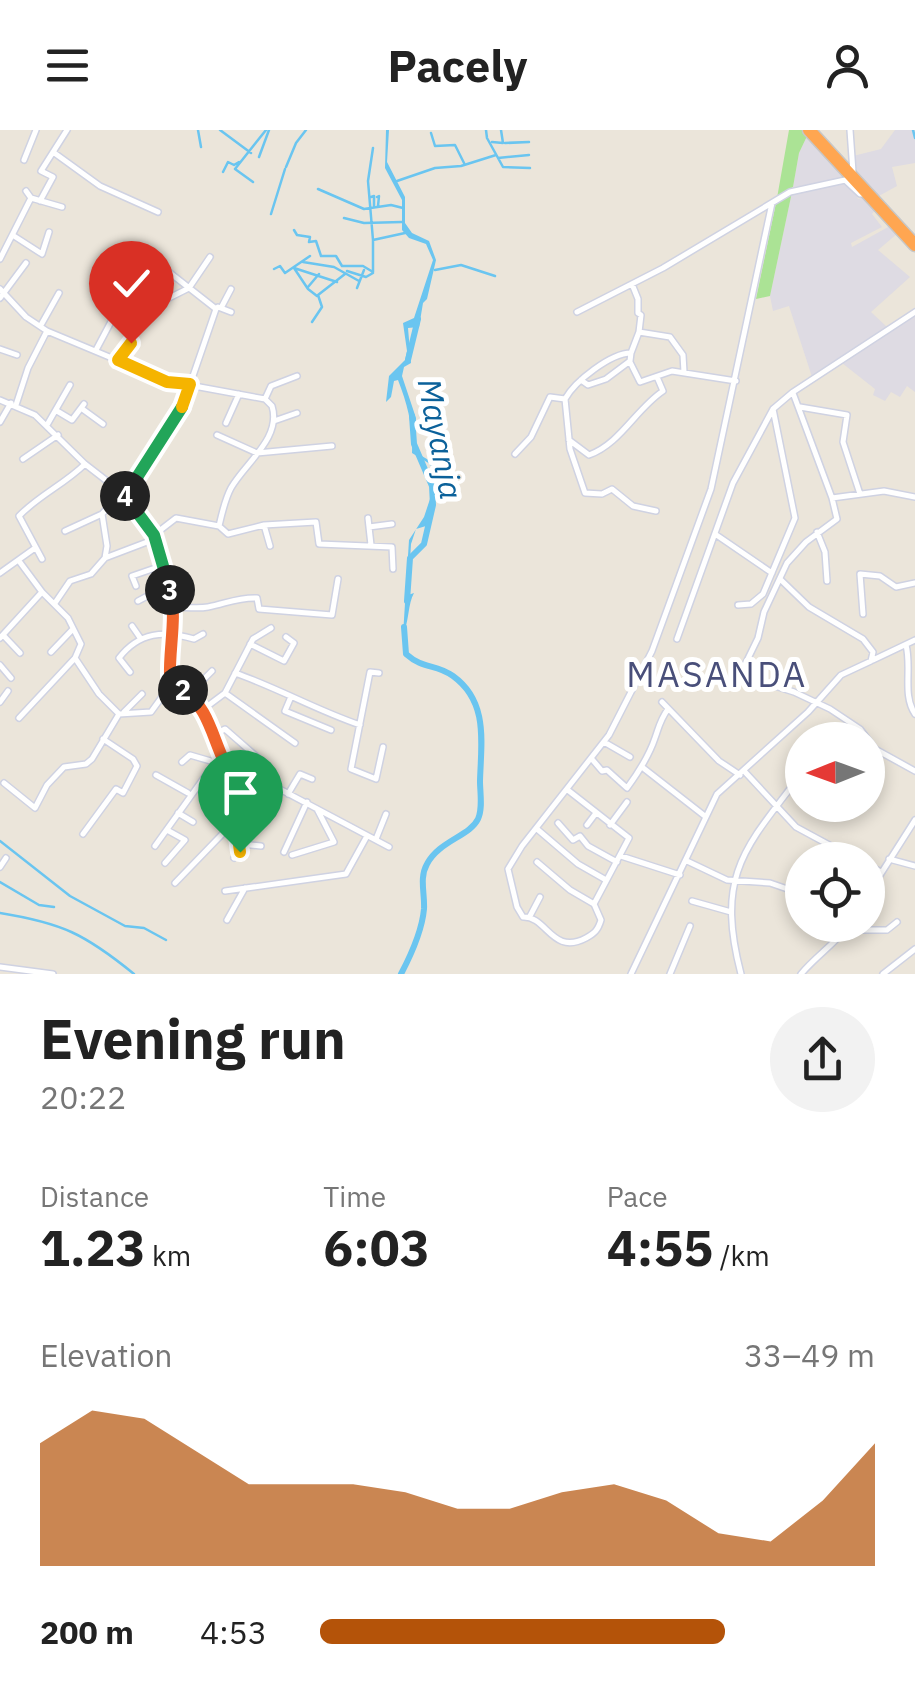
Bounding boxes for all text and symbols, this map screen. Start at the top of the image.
text: Pacely [387,36,528,94]
icon: menu [40,38,95,93]
icon: person [820,38,875,93]
pin [89,241,174,344]
icon: check [104,256,159,311]
water label: Mayanja [409,375,473,503]
pin: 4 [100,471,150,521]
text: 4 [117,477,133,514]
pin: 3 [145,565,195,615]
text: 3 [162,571,178,608]
district label: MASANDA [626,651,808,697]
pin: 2 [158,665,208,715]
text: 2 [175,671,191,708]
north arrow [785,722,885,822]
map controls [785,722,885,942]
pin [198,750,283,853]
icon: arrive [213,765,268,820]
button: locate [785,842,885,942]
text: Evening run [40,1003,346,1074]
button: share [770,1007,875,1112]
text: 20:22 [40,1076,126,1118]
text: Distance [40,1178,149,1215]
text: Time [323,1178,386,1215]
text: Pace [607,1178,668,1215]
text: 1.23 [40,1215,146,1280]
text: 6:03 [323,1215,430,1280]
text: 4:55 [607,1215,713,1280]
text: km [146,1237,191,1274]
text: /km [713,1237,770,1274]
text: Elevation [40,1334,173,1376]
text: 33–49 m [744,1334,875,1376]
text: 200 m [40,1611,134,1653]
text: 4:53 [200,1611,267,1653]

